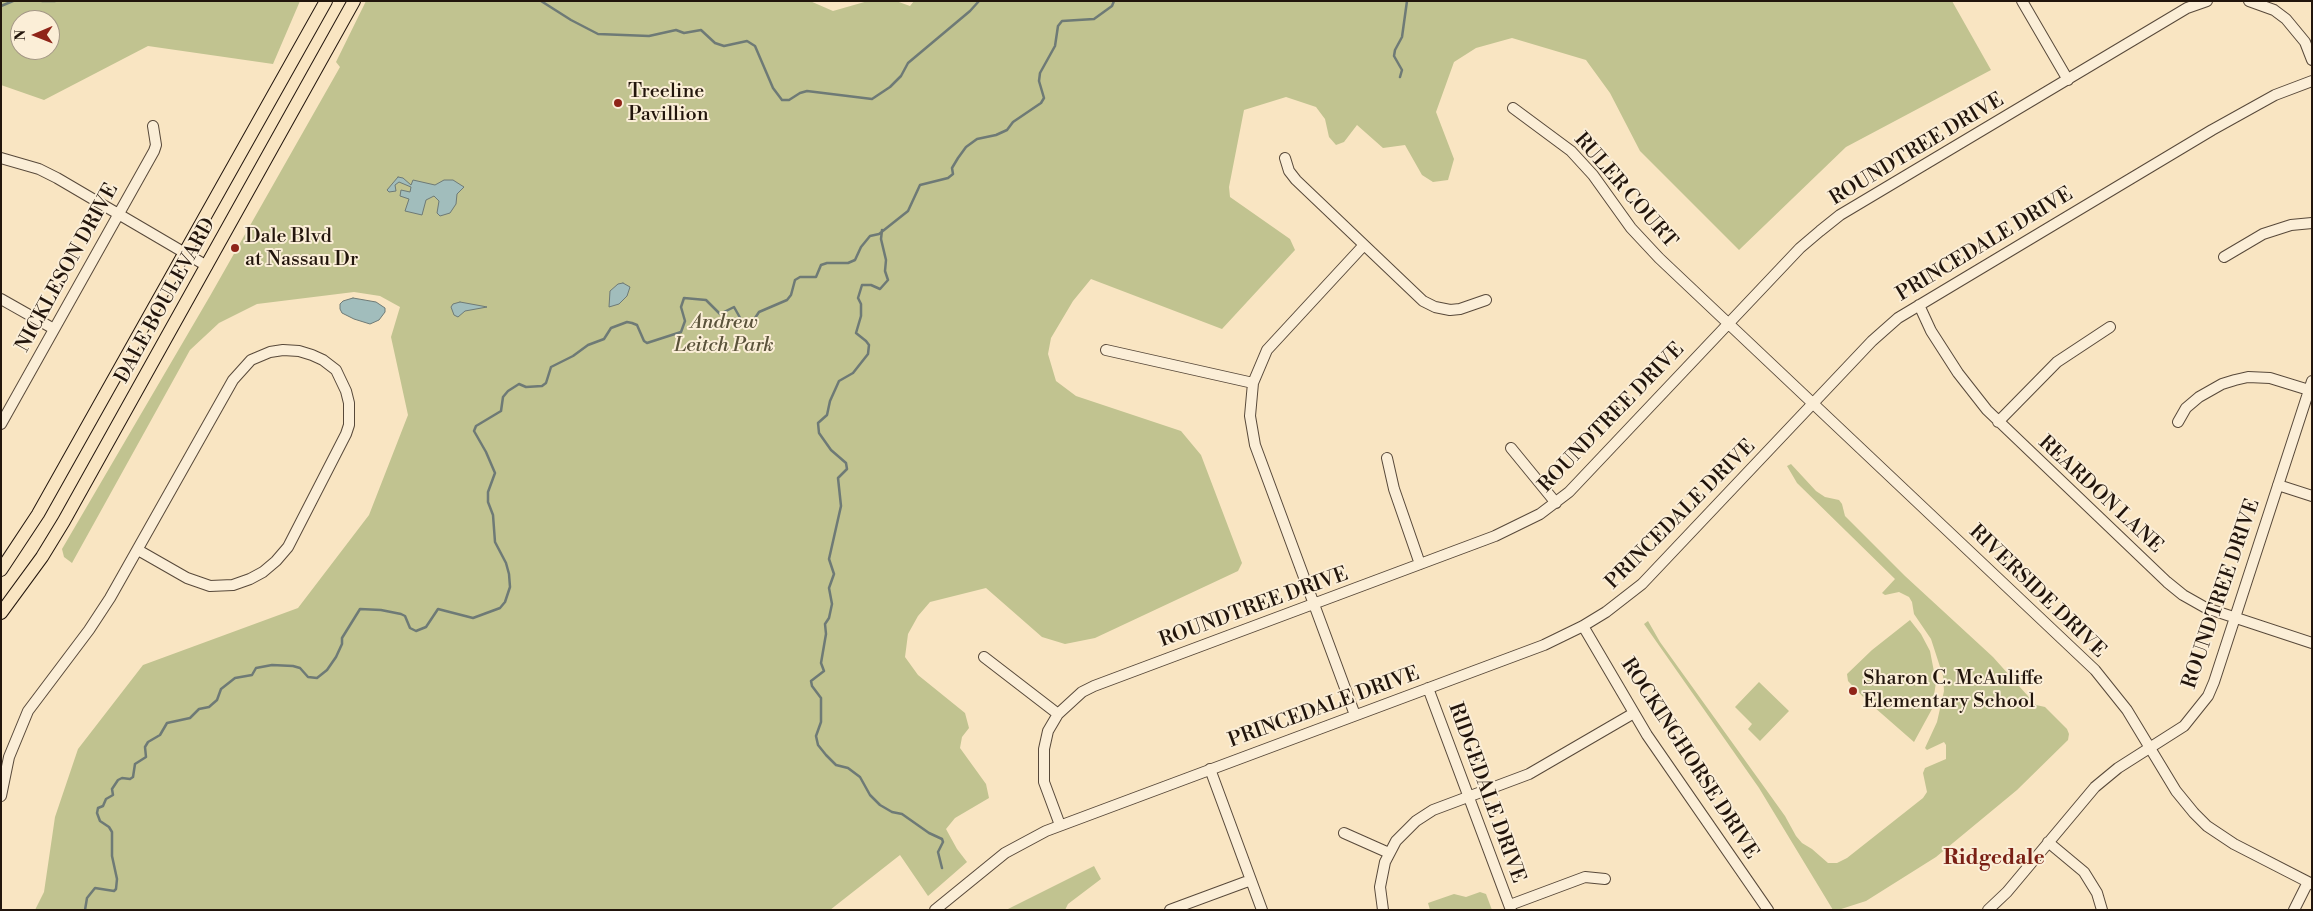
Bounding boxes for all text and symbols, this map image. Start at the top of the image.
north arrow [10,10,60,60]
text: N [12,30,30,41]
place label: Treeline Pavillion [628,80,709,127]
street label: ROUNDTREE DRIVE [1825,88,2009,212]
marker: Treeline Pavillion [612,97,624,109]
street label: RULER COURT [1568,128,1682,254]
street label: NICKLESON DRIVE [12,179,124,357]
street label: PRINCEDALE DRIVE [1892,183,2078,307]
street label: DALE BOULEVARD [111,214,221,388]
place label: Dale Blvd at Nassau Dr [245,225,358,272]
marker: Dale Blvd at Nassau Dr [229,242,241,254]
park label: Andrew Leitch Park [674,311,774,358]
street label: ROUNDTREE DRIVE [1534,338,1690,498]
street label: REARDON LANE [2033,431,2167,559]
street label: PRINCEDALE DRIVE [1601,435,1761,595]
street label: ROUNDTREE DRIVE [2178,496,2266,692]
street label: RIVERSIDE DRIVE [1964,521,2110,663]
street label: ROUNDTREE DRIVE [1156,563,1352,653]
street label: ROCKINGHORSE DRIVE [1615,654,1763,864]
street label: PRINCEDALE DRIVE [1225,662,1423,754]
place label: Sharon C. McAuliffe Elementary School [1863,667,2043,714]
marker: Sharon C. McAuliffe Elementary School [1847,685,1859,697]
street label: RIDGEDALE DRIVE [1442,700,1530,886]
district label: Ridgedale [1943,846,2045,872]

